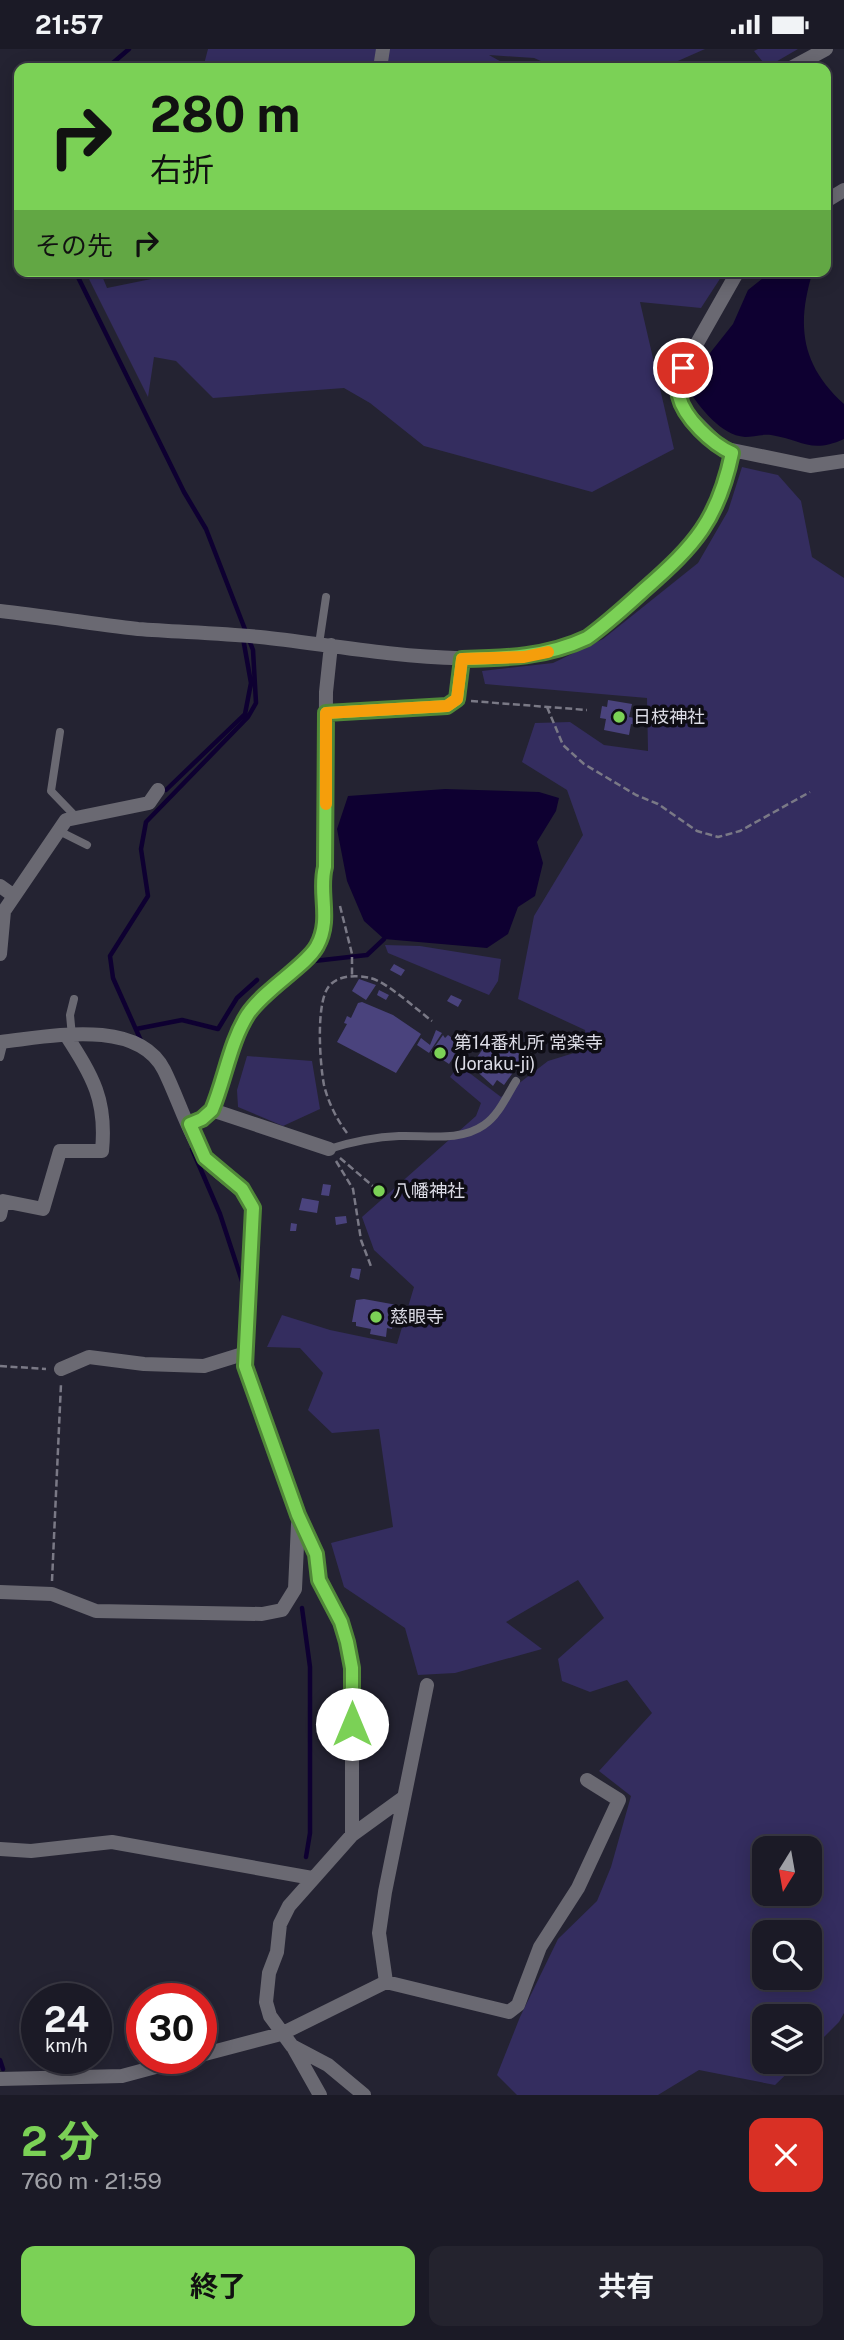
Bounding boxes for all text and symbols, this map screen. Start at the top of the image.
text: 21:57 [35,9,103,40]
text: 280 m [150,85,300,143]
icon: right [35,91,126,182]
text: 右折 [150,151,214,188]
icon: right [127,224,165,262]
text: その先 [35,230,113,261]
pin [653,338,713,398]
icon: arrive [664,349,702,387]
place label: 日枝神社 [633,706,705,727]
marker: 日枝神社 [611,709,627,725]
place label: 第14番札所 常楽寺 (Joraku-ji) [454,1032,603,1074]
marker: 第14番札所 常楽寺 (Joraku-ji) [432,1045,448,1061]
place label: 八幡神社 [393,1180,465,1201]
marker: 八幡神社 [371,1183,387,1199]
place label: 慈眼寺 [390,1306,444,1327]
marker: 慈眼寺 [368,1309,384,1325]
position arrow [315,1687,389,1761]
north arrow [752,1836,822,1906]
map controls [752,1836,822,2074]
button: search [752,1920,822,1990]
speed limit sign: 30 [126,1983,217,2074]
text: 24 [44,1999,89,2040]
button: layers [752,2004,822,2074]
text: km/h [45,2035,88,2056]
text: 2 分 [21,2116,99,2165]
button: close [749,2118,823,2192]
text: 760 m · 21:59 [21,2167,162,2194]
button: 終了 [21,2246,415,2326]
button: 共有 [429,2246,823,2326]

